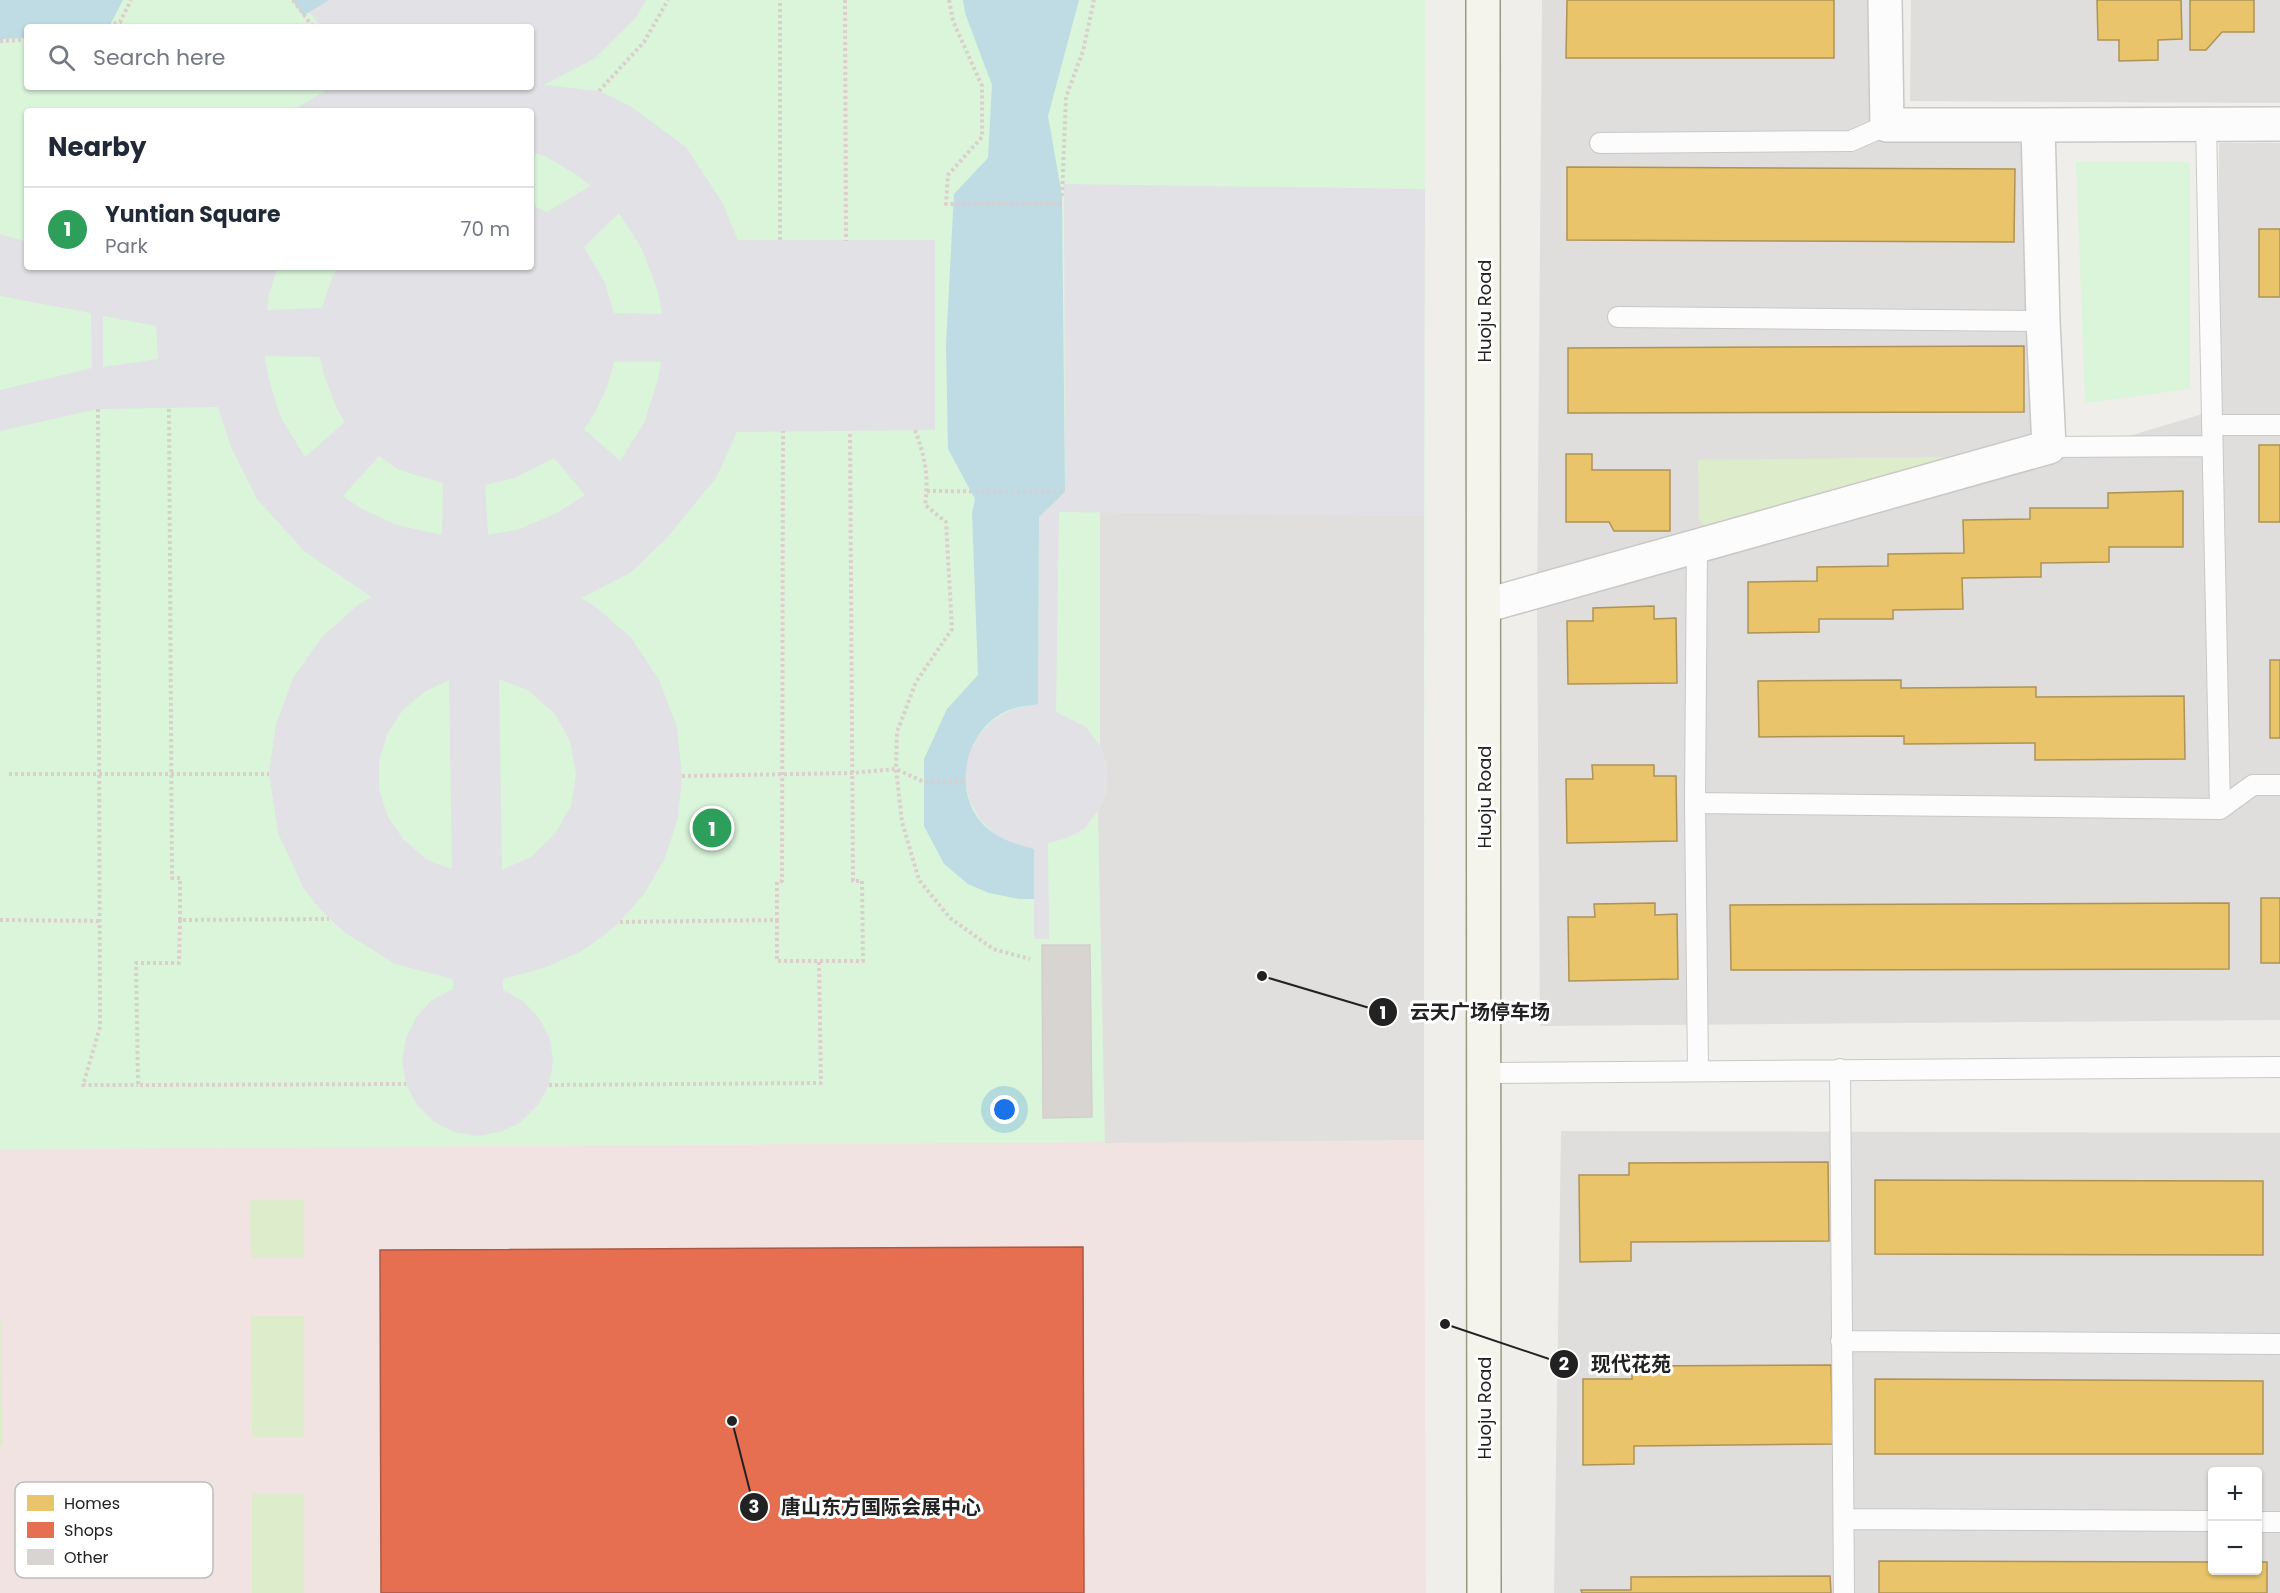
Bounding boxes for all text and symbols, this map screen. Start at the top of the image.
search box [24,24,534,90]
icon: search [45,41,78,74]
text: Search here [93,42,226,73]
text: Nearby [48,129,146,165]
text: Yuntian Square [105,199,280,230]
text: 1 [64,215,71,243]
text: 70 m [461,215,510,243]
text: Park [105,232,148,260]
street label: Huoju Road [1472,259,1497,363]
street label: Huoju Road [1472,745,1497,849]
pin: 1 [692,806,732,850]
callout: 云天广场停车场 [1368,993,1562,1031]
text: 云天广场停车场 [1410,998,1550,1026]
text: 1 [1380,1000,1386,1025]
your location [990,1095,1019,1124]
callout: 现代花苑 [1549,1345,1683,1383]
text: 现代花苑 [1591,1350,1671,1378]
text: 2 [1559,1351,1569,1376]
street label: Huoju Road [1472,1356,1497,1460]
map controls [2208,1467,2262,1575]
button: + [2208,1467,2262,1521]
legend [15,1482,213,1578]
callout: 唐山东方国际会展中心 [739,1488,993,1526]
text: Homes [64,1492,120,1515]
text: 唐山东方国际会展中心 [781,1493,981,1521]
text: 3 [749,1494,759,1519]
text: Shops [64,1519,113,1542]
button: − [2208,1521,2262,1575]
text: Other [64,1546,109,1569]

